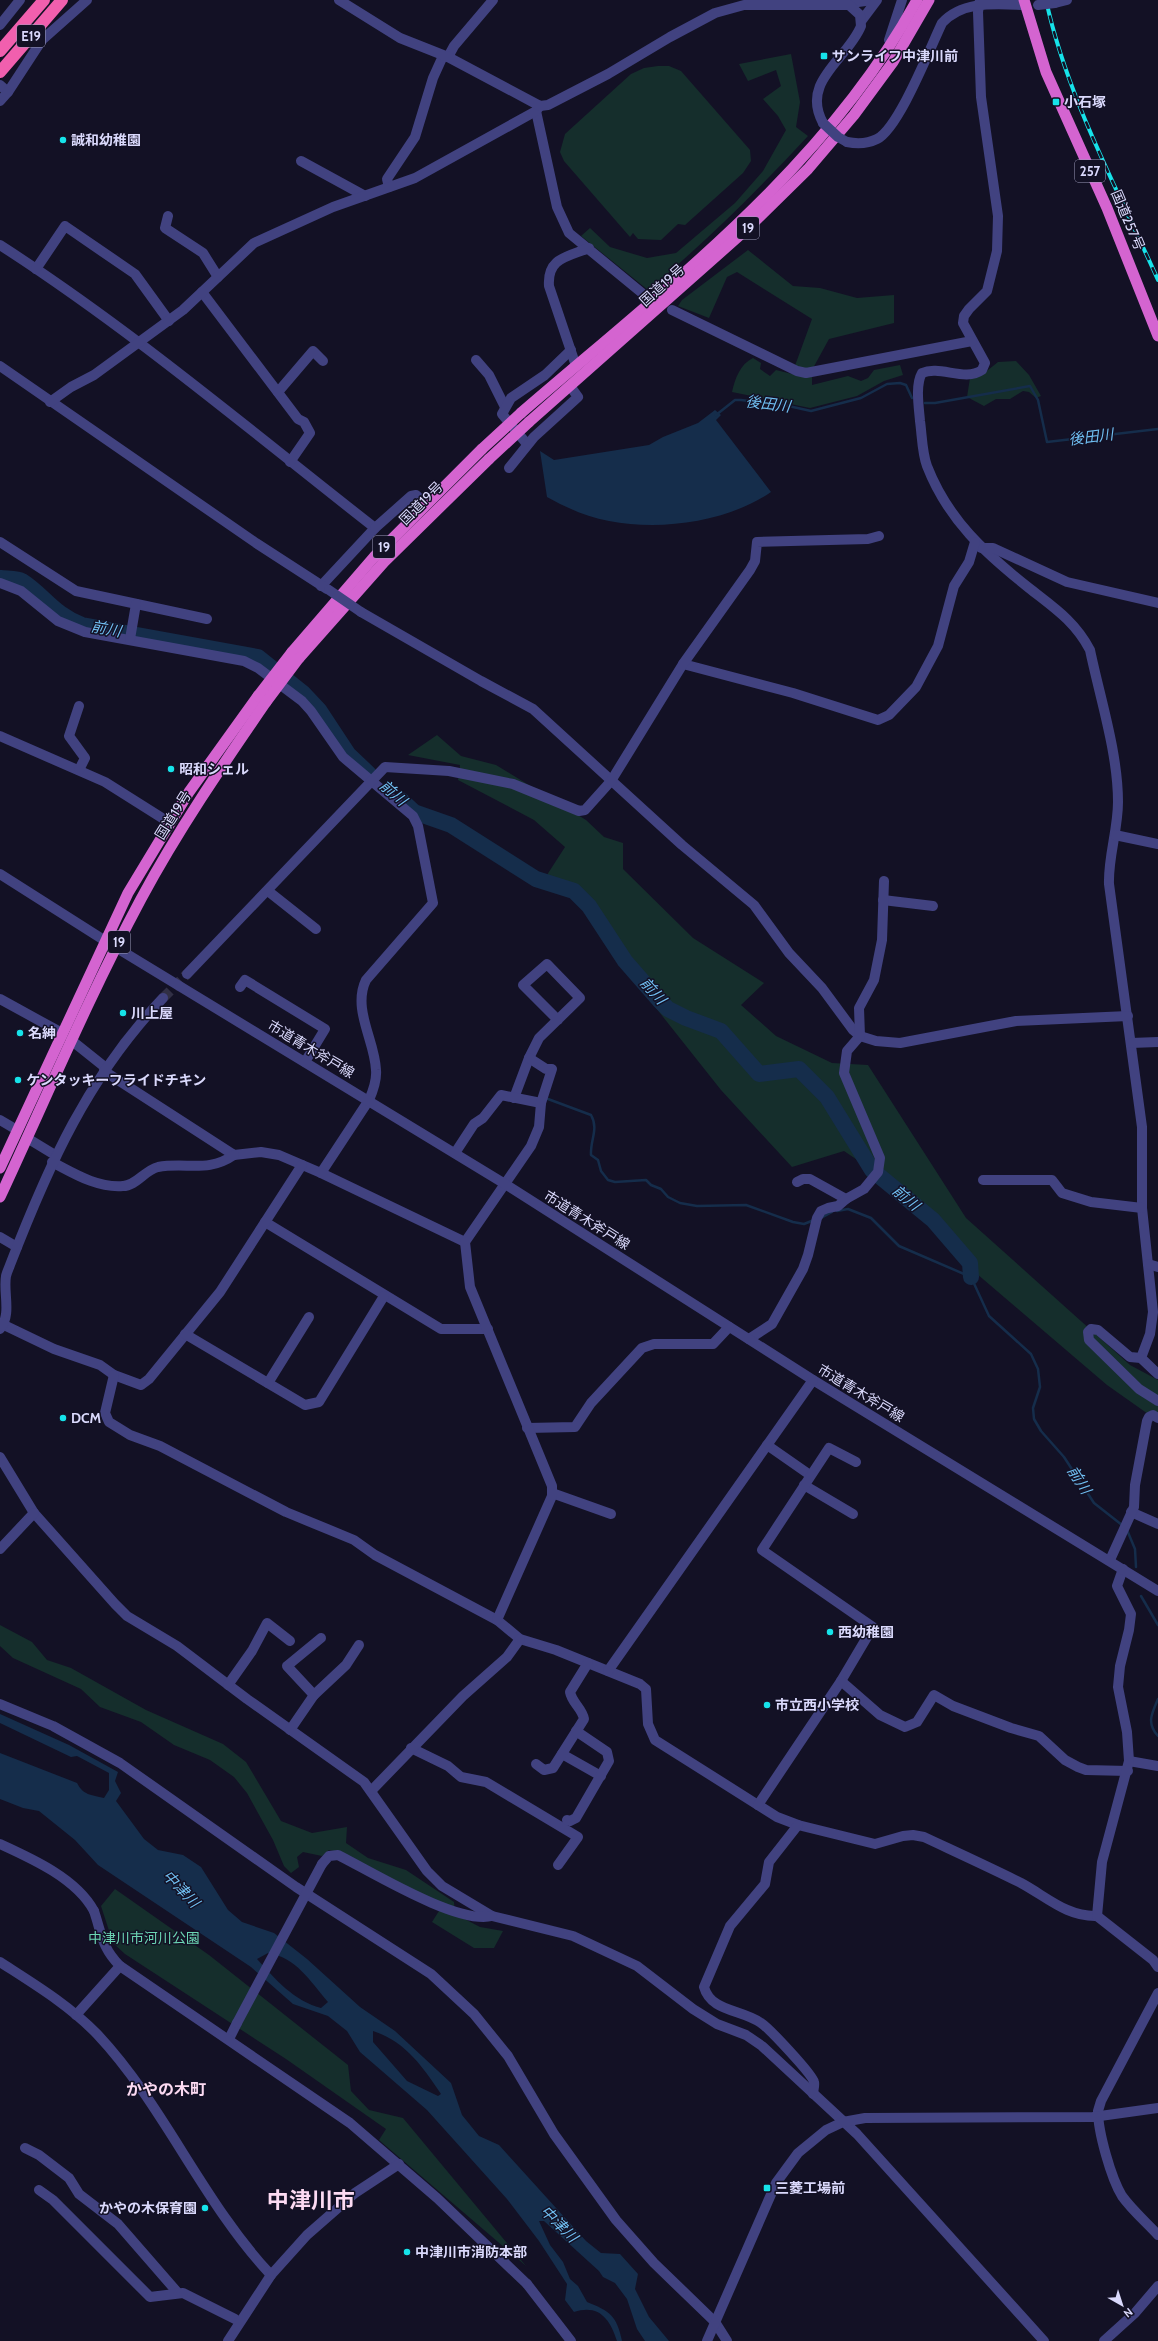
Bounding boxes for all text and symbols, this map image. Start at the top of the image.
road number: E19 [17,25,45,47]
place label: サンライフ中津川前 [832,47,958,65]
marker: サンライフ中津川前 [819,51,829,61]
place label: 小石塚 [1064,93,1106,111]
marker: 小石塚 [1051,97,1061,107]
place label: 誠和幼稚園 [71,131,141,149]
marker: 誠和幼稚園 [58,135,68,145]
road number: 257 [1075,160,1105,182]
street label: 国道257号 [1107,187,1149,253]
road number: 19 [737,217,759,239]
street label: 国道19号 [636,260,688,310]
water label: 後田川 [745,392,793,416]
water label: 後田川 [1068,425,1116,449]
street label: 国道19号 [395,477,447,529]
road number: 19 [373,536,395,558]
water label: 前川 [90,618,124,641]
place label: 昭和シェル [179,760,249,778]
marker: 昭和シェル [166,764,176,774]
water label: 前川 [376,776,412,811]
street label: 国道19号 [151,787,195,843]
road number: 19 [108,931,130,953]
water label: 前川 [636,974,671,1010]
place label: 川上屋 [131,1004,173,1022]
marker: 川上屋 [118,1008,128,1018]
street label: 市道青木斧戸線 [264,1016,358,1082]
place label: 名紳 [28,1024,56,1042]
marker: 名紳 [15,1028,25,1038]
place label: ケンタッキーフライドチキン [26,1071,206,1089]
marker: ケンタッキーフライドチキン [13,1075,23,1085]
water label: 前川 [889,1181,925,1216]
street label: 市道青木斧戸線 [541,1186,633,1254]
street label: 市道青木斧戸線 [814,1360,908,1426]
place label: DCM [71,1409,102,1427]
marker: DCM [58,1413,68,1423]
water label: 前川 [1063,1463,1096,1499]
place label: 西幼稚園 [838,1623,894,1641]
marker: 西幼稚園 [825,1627,835,1637]
place label: 市立西小学校 [775,1696,859,1714]
marker: 市立西小学校 [762,1700,772,1710]
water label: 中津川 [159,1867,204,1913]
park label: 中津川市河川公園 [88,1929,200,1947]
district label: かやの木町 [126,2080,206,2099]
place label: 三菱工場前 [775,2179,845,2197]
marker: 三菱工場前 [762,2183,772,2193]
district label: 中津川市 [267,2187,355,2214]
place label: かやの木保育園 [99,2199,197,2217]
water label: 中津川 [537,2202,583,2248]
marker: かやの木保育園 [200,2203,210,2213]
place label: 中津川市消防本部 [415,2243,527,2261]
marker: 中津川市消防本部 [402,2247,412,2257]
north arrow [1102,2285,1142,2325]
text: N [1121,2305,1136,2321]

